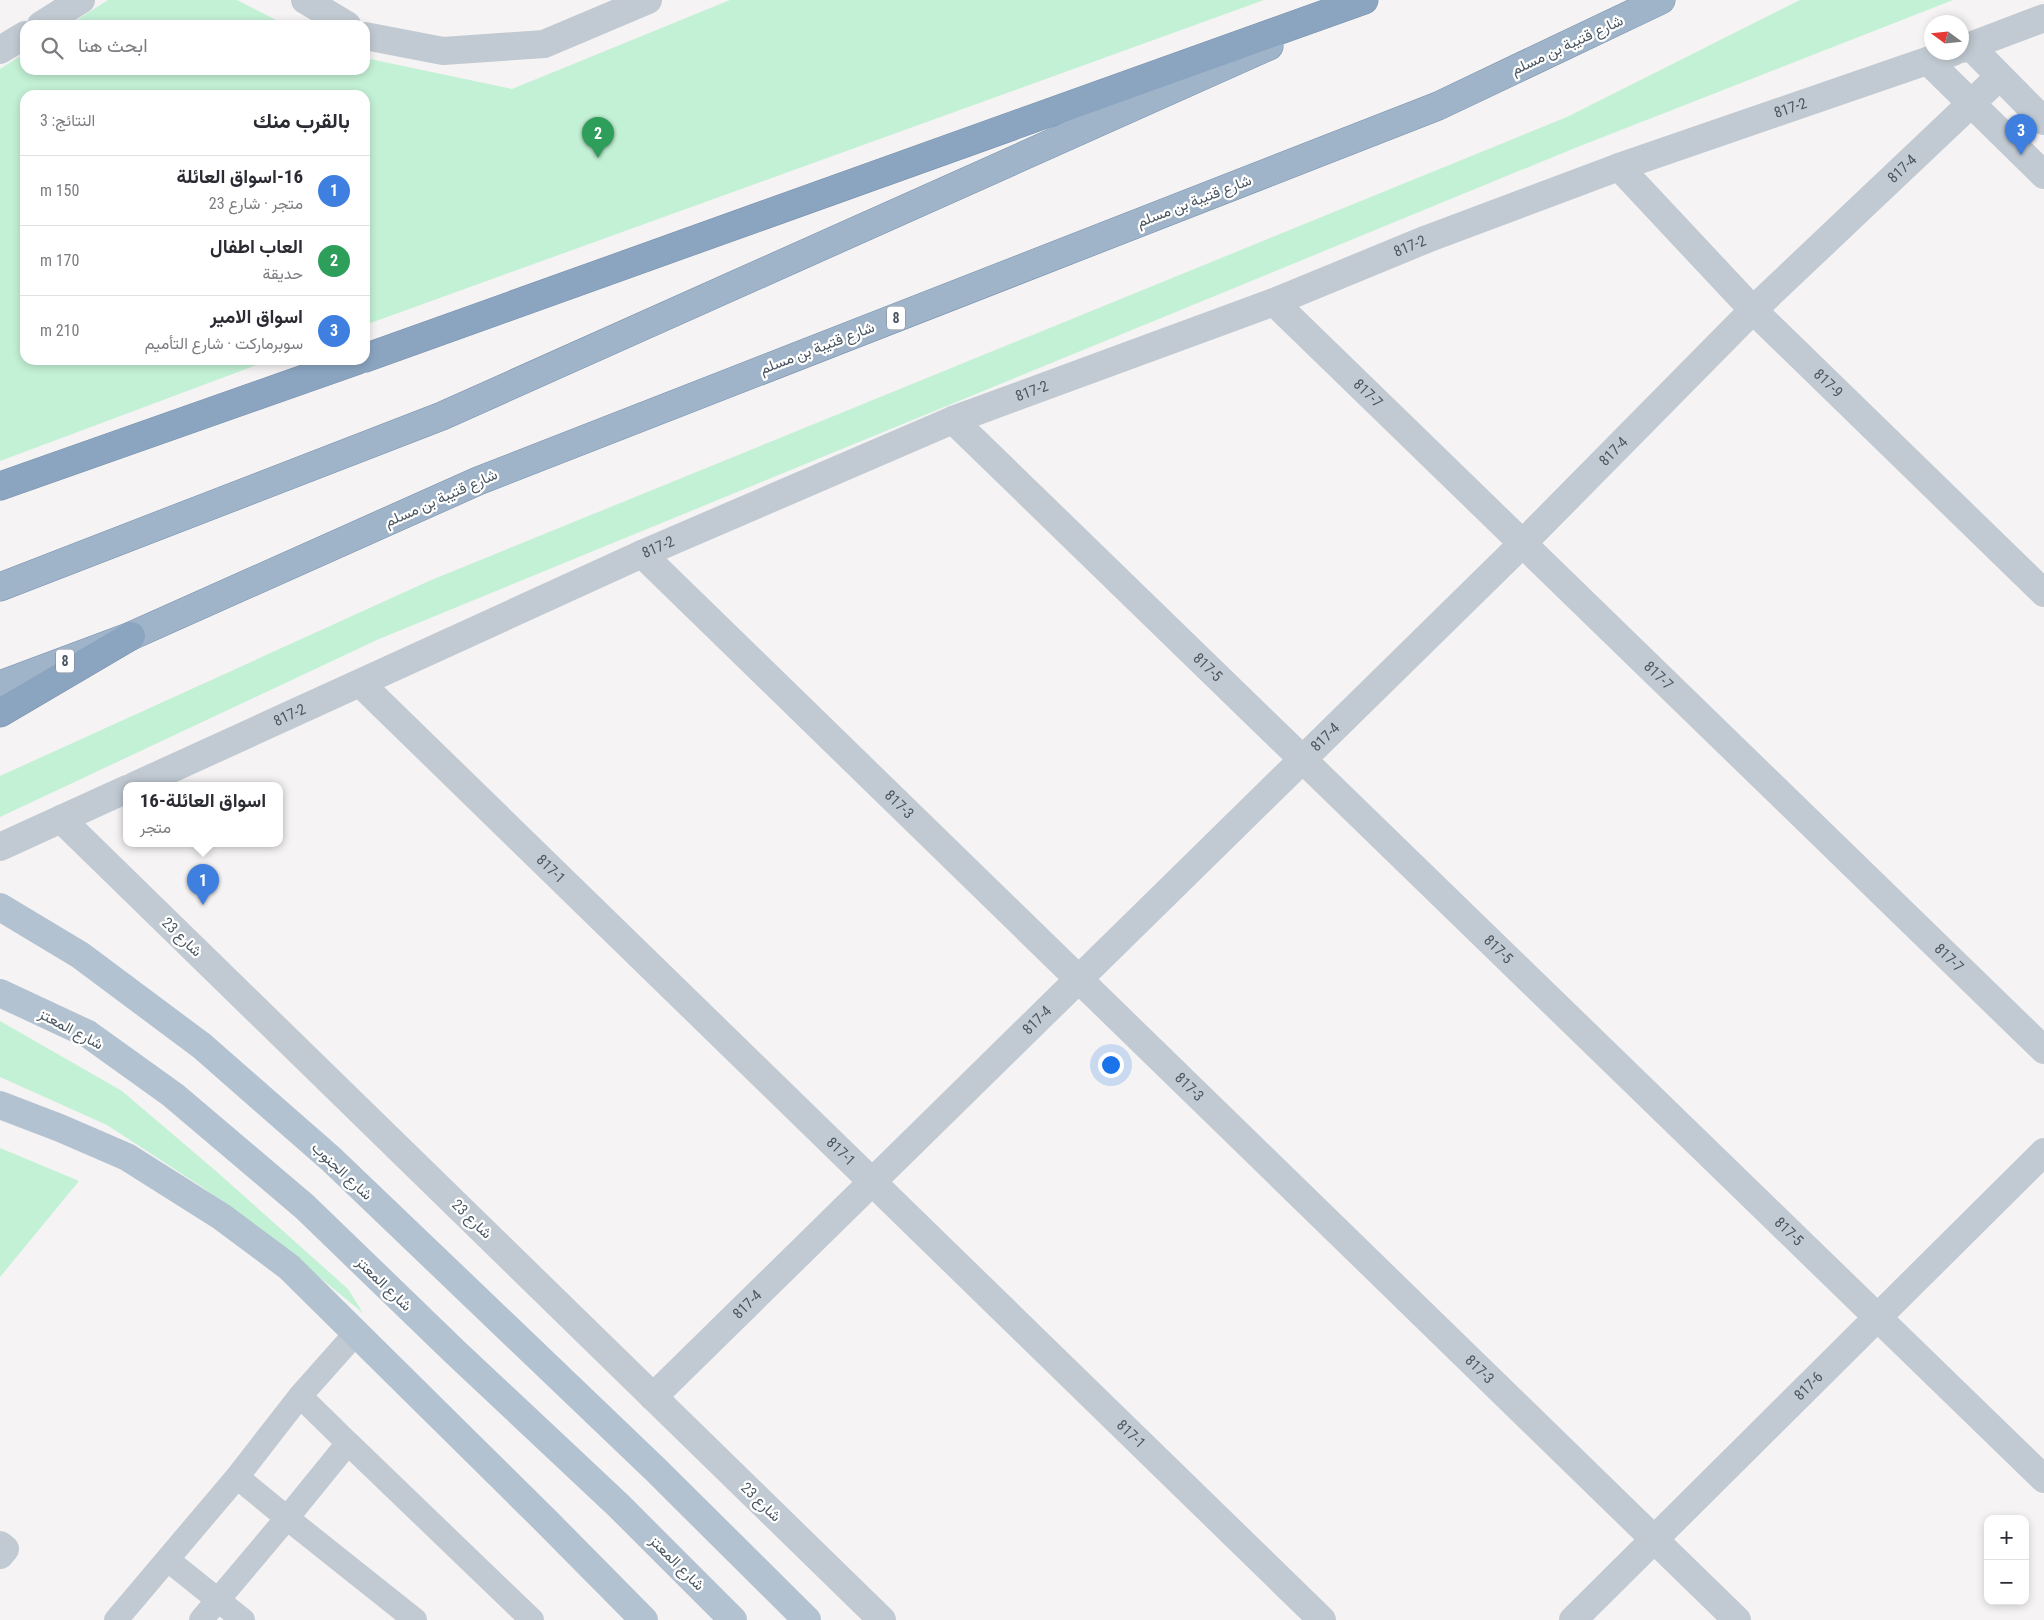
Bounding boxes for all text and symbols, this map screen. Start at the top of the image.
street label: شارع قتيبة بن مسلم [1508,11,1627,81]
north arrow [1924,15,1969,60]
search box [20,20,370,75]
icon: search [38,34,66,62]
text: ابحث هنا [78,34,148,57]
street label: 817-2 [1772,94,1809,122]
text: بالقرب منك [253,109,350,133]
text: النتائج: 3 [40,111,95,130]
pin: 3 [2005,114,2037,155]
pin: 2 [582,117,614,158]
street label: 817-4 [1884,151,1920,187]
text: 16-اسواق العائلة [177,165,303,188]
street label: شارع قتيبة بن مسلم [1134,171,1255,233]
text: 150 m [40,181,79,200]
text: 1 [330,181,338,200]
text: متجر · شارع 23 [209,194,303,213]
street label: 817-2 [1391,231,1429,261]
text: العاب اطفال [210,235,303,258]
text: 170 m [40,251,79,270]
text: 2 [330,251,338,270]
text: حديقة [263,264,303,283]
text: اسواق الامير [210,305,303,328]
road number: 8 [887,306,905,330]
street label: شارع قتيبة بن مسلم [757,318,878,380]
text: 210 m [40,321,79,340]
text: 3 [330,321,338,340]
text: سوبرماركت · شارع التأميم [145,334,303,353]
street label: 817-9 [1810,365,1847,401]
street label: 817-7 [1350,375,1386,411]
street label: 817-2 [1013,377,1050,405]
street label: 817-4 [1595,433,1632,469]
street label: شارع قتيبة بن مسلم [382,465,501,533]
street label: 817-2 [639,532,677,562]
road number: 8 [56,649,74,672]
street label: 817-5 [1189,649,1226,685]
street label: 817-7 [1640,657,1677,694]
street label: 817-2 [271,700,308,730]
street label: 817-4 [1307,719,1343,755]
popup [123,782,283,847]
street label: 817-3 [881,786,917,823]
text: 16-اسواق العائلة [140,789,266,812]
text: متجر [140,818,171,837]
street label: 817-1 [533,851,569,887]
pin: 1 [187,864,219,905]
street label: شارع 23 [157,914,206,962]
street label: 817-5 [1480,931,1517,967]
street label: 817-7 [1931,940,1967,976]
street label: 817-4 [1019,1002,1055,1038]
street label: شارع المعتز [34,1004,106,1055]
your location [1098,1052,1124,1078]
street label: 817-3 [1171,1069,1208,1105]
street label: 817-1 [823,1133,859,1170]
street label: شارع الجنوب [307,1138,376,1205]
street label: شارع 23 [447,1196,496,1244]
street label: 817-5 [1771,1213,1807,1250]
street label: شارع المعتز [350,1252,416,1316]
street label: 817-4 [729,1286,765,1323]
street label: 817-3 [1461,1351,1498,1388]
street label: 817-6 [1790,1368,1827,1404]
street label: 817-1 [1113,1416,1149,1452]
street label: شارع 23 [736,1479,785,1527]
map controls [1984,1515,2029,1605]
button: + [1984,1515,2029,1560]
street label: شارع المعتز [644,1531,708,1596]
button: − [1984,1560,2029,1605]

